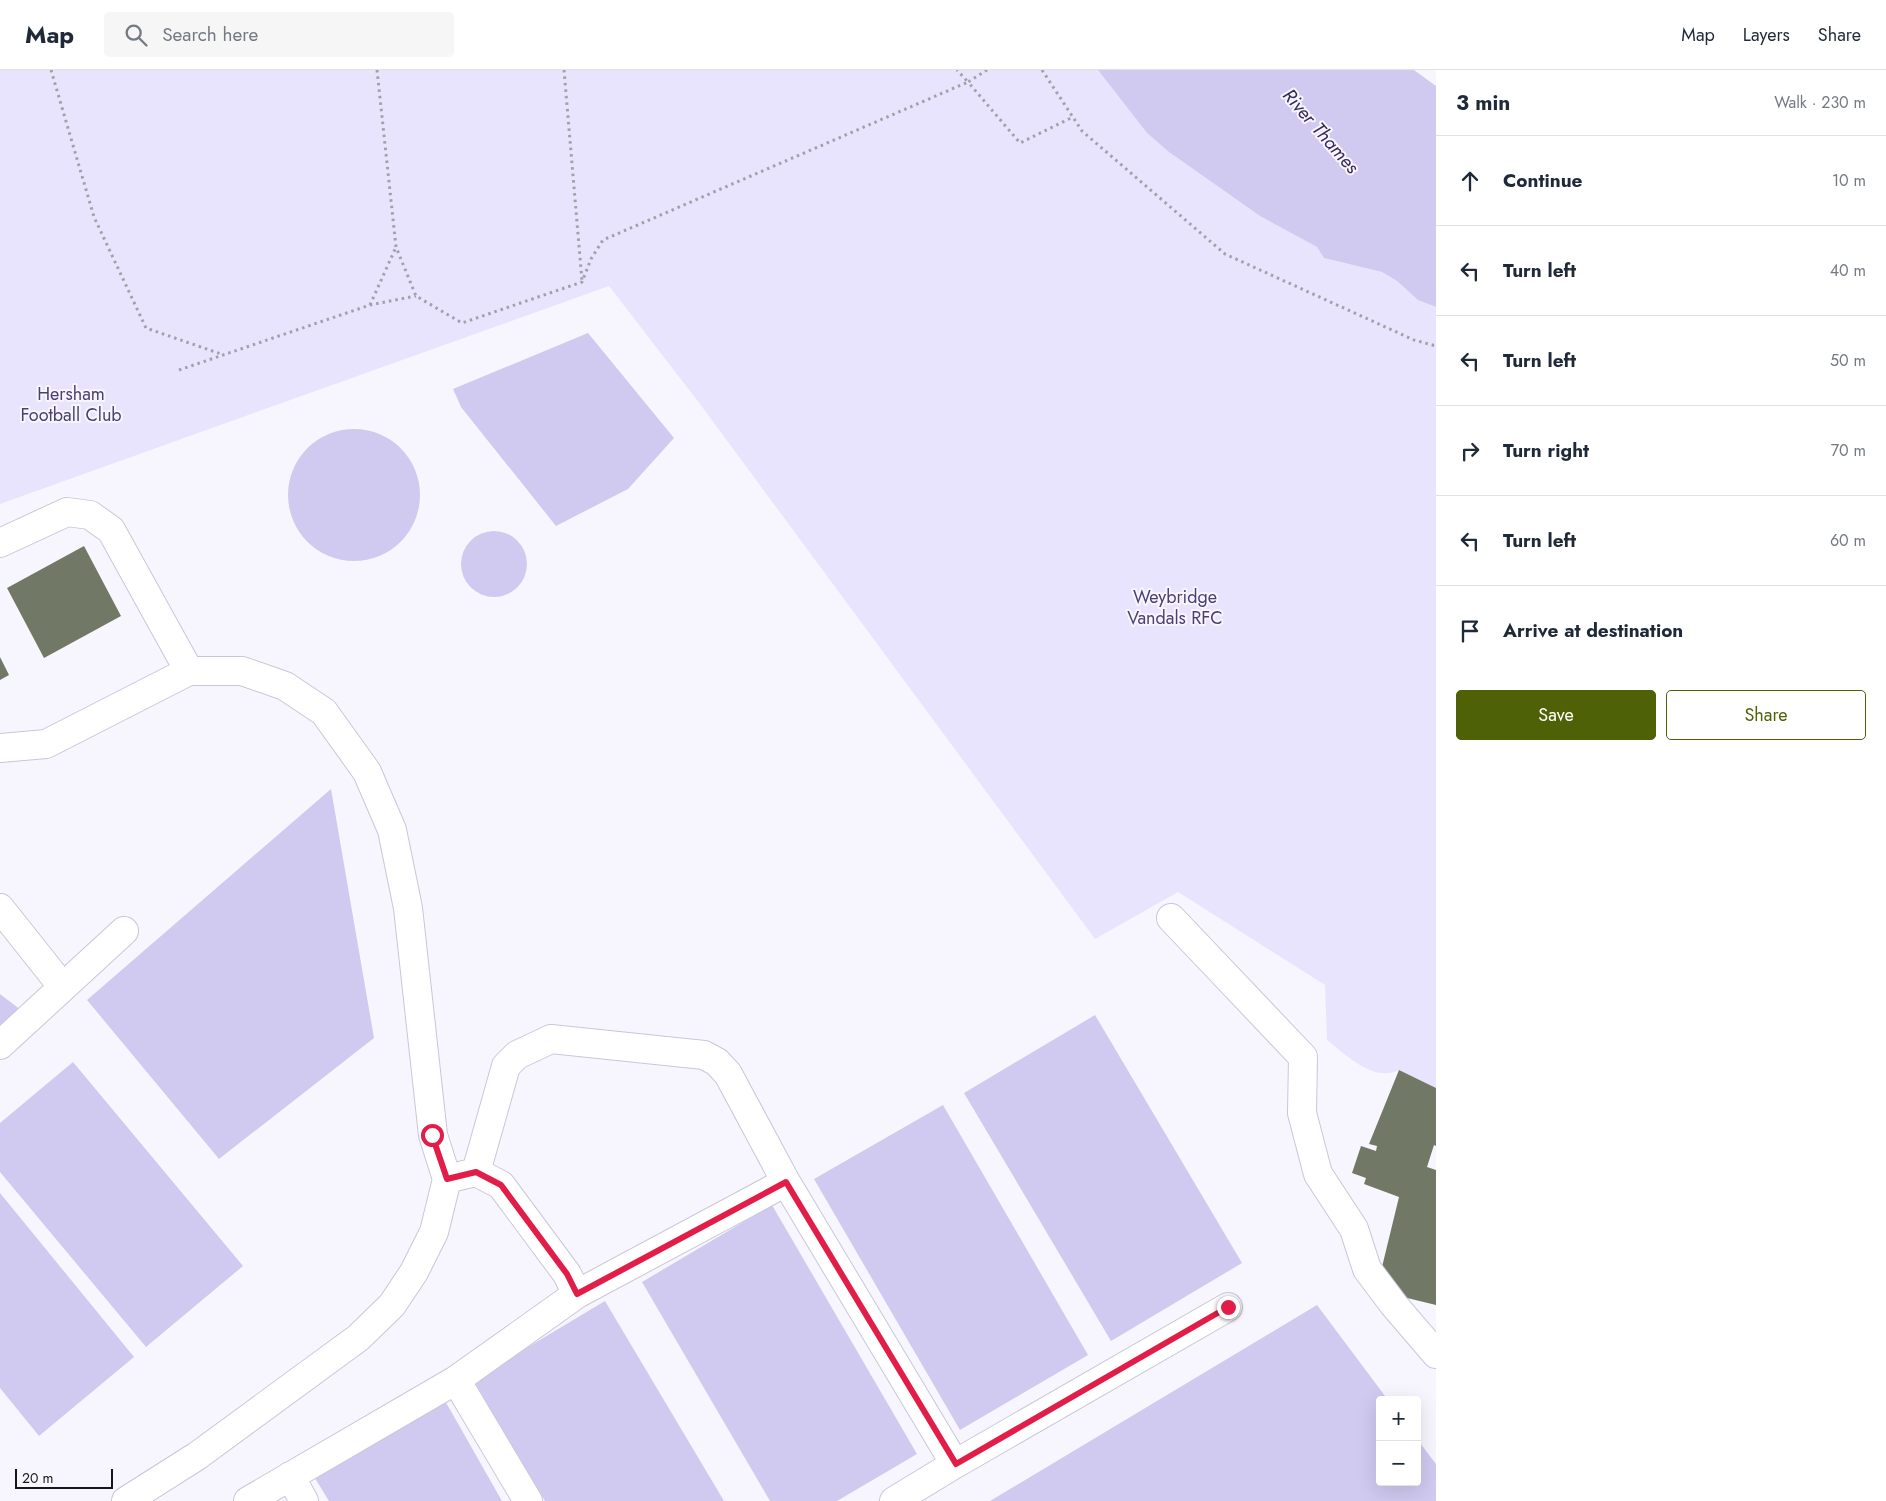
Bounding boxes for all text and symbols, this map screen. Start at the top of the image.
search box [104,12,454,57]
text: Map [25,17,74,52]
icon: search [122,21,150,49]
text: Search here [162,21,258,48]
text: Map [1681,22,1715,48]
text: Layers [1743,22,1790,48]
text: Share [1818,22,1861,48]
water label: River Thames [1277,83,1366,180]
text: 3 min [1456,88,1510,118]
text: Walk · 230 m [1774,91,1866,114]
icon: ahead [1456,167,1484,195]
text: Continue [1503,167,1582,194]
text: 10 m [1832,169,1866,192]
icon: left [1456,257,1484,285]
text: Turn left [1503,257,1576,284]
text: 40 m [1830,259,1866,282]
icon: left [1456,347,1484,375]
text: Turn left [1503,347,1576,374]
text: 50 m [1830,349,1866,372]
park label: Hersham Football Club [20,381,122,428]
icon: right [1456,437,1484,465]
text: Turn right [1503,437,1589,464]
text: 70 m [1831,439,1866,462]
icon: left [1456,527,1484,555]
text: Turn left [1503,527,1576,554]
text: 60 m [1830,529,1866,552]
park label: Weybridge Vandals RFC [1127,584,1223,631]
icon: arrive [1456,617,1484,645]
text: Arrive at destination [1503,617,1683,644]
button: Save [1456,690,1656,740]
button: Share [1666,690,1866,740]
route start [421,1124,444,1147]
route end [1217,1296,1240,1319]
map controls [1376,1396,1421,1486]
button: + [1376,1396,1421,1441]
button: − [1376,1441,1421,1486]
scale bar [15,1466,112,1489]
text: 20 m [22,1468,54,1488]

